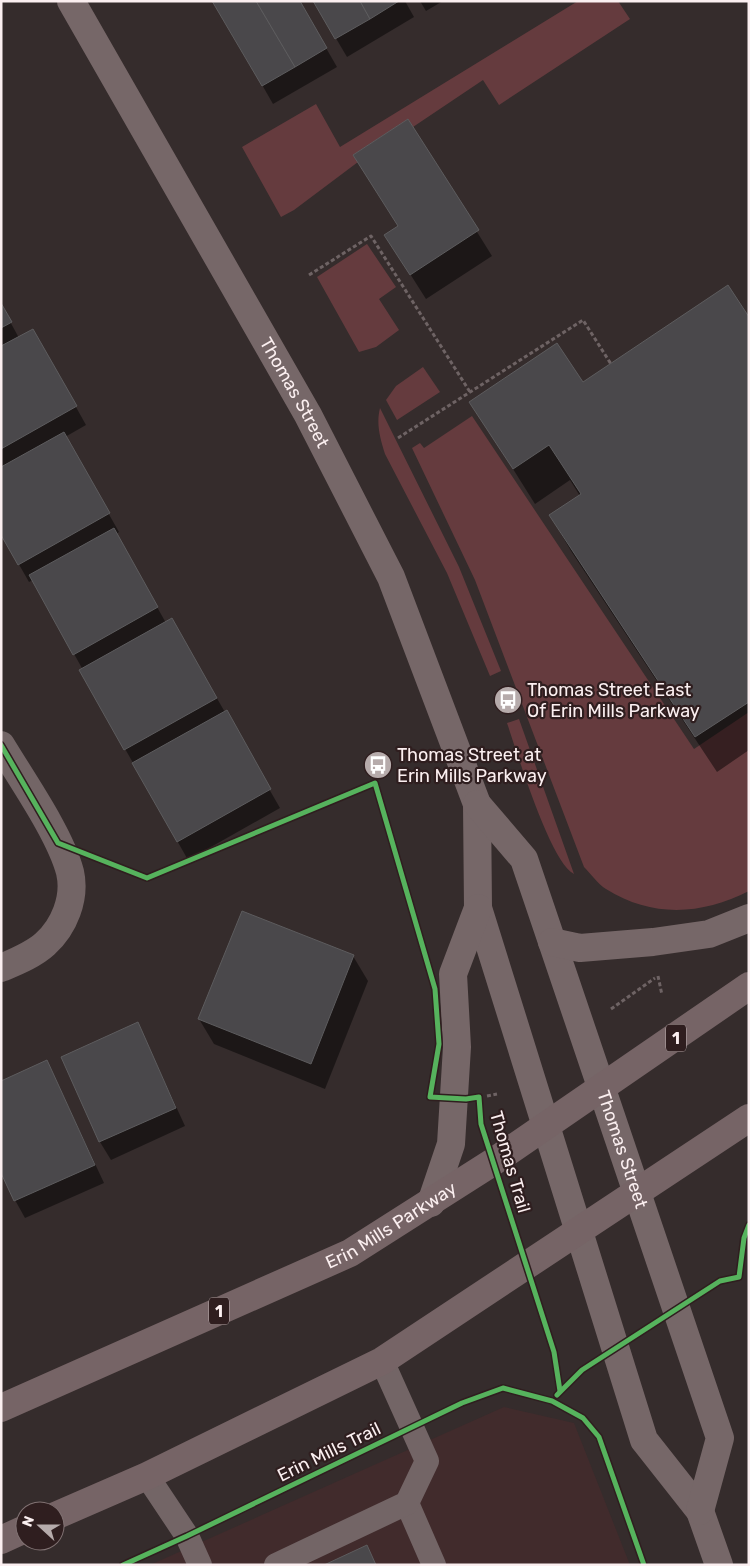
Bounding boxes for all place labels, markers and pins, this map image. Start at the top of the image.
place label: Thomas Street East Of Erin Mills Parkway [527,679,700,722]
bus stop icon: Thomas Street East Of Erin Mills Parkway [493,685,523,715]
place label: Thomas Street at Erin Mills Parkway [397,744,547,787]
bus stop icon: Thomas Street at Erin Mills Parkway [363,750,393,780]

